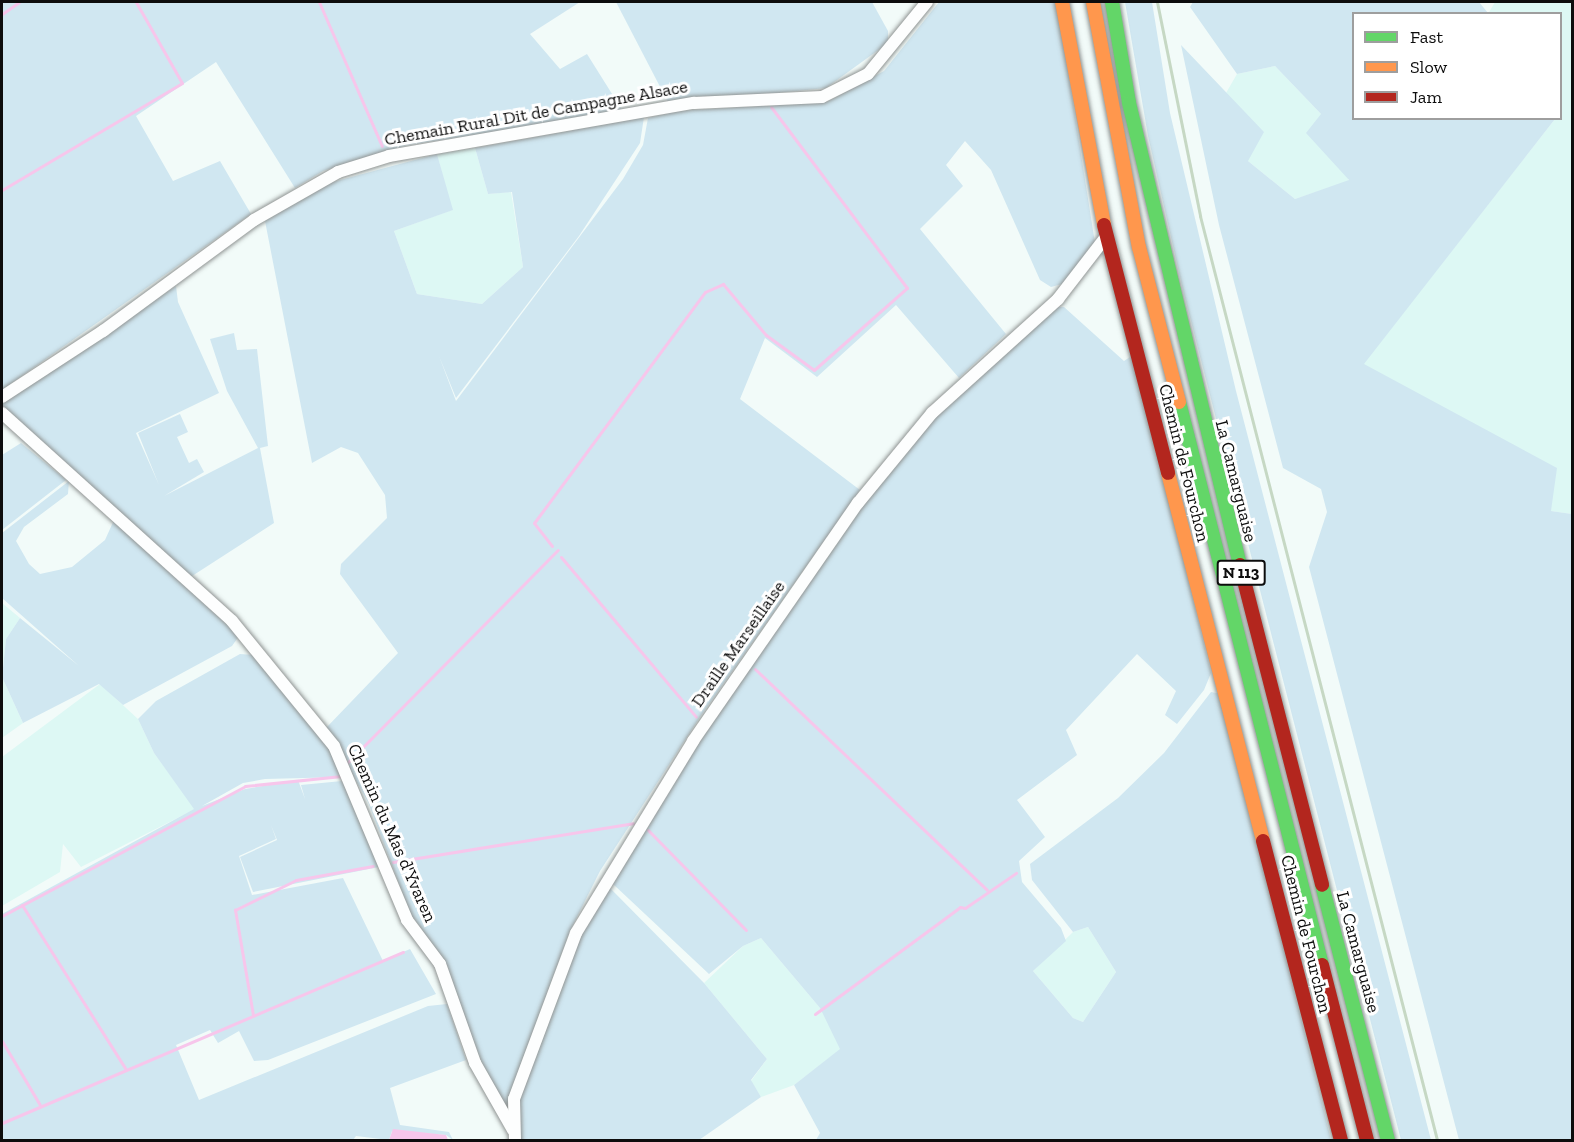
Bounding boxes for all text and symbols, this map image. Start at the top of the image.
legend [1352,12,1562,120]
text: Fast [1410,26,1443,48]
text: Slow [1410,56,1447,78]
street label: Chemain Rural Dit de Campagne Alsace [382,76,690,150]
text: Jam [1410,86,1442,108]
street label: Chemin de Fourchon [1154,382,1214,544]
street label: La Camarguaise [1210,418,1262,544]
road number: N 113 [1216,560,1266,586]
street label: Draille Marseillaise [686,577,790,711]
street label: Chemin du Mas d'Yvaren [343,740,441,926]
street label: Chemin de Fourchon [1276,853,1336,1015]
street label: La Camarguaise [1331,889,1385,1015]

